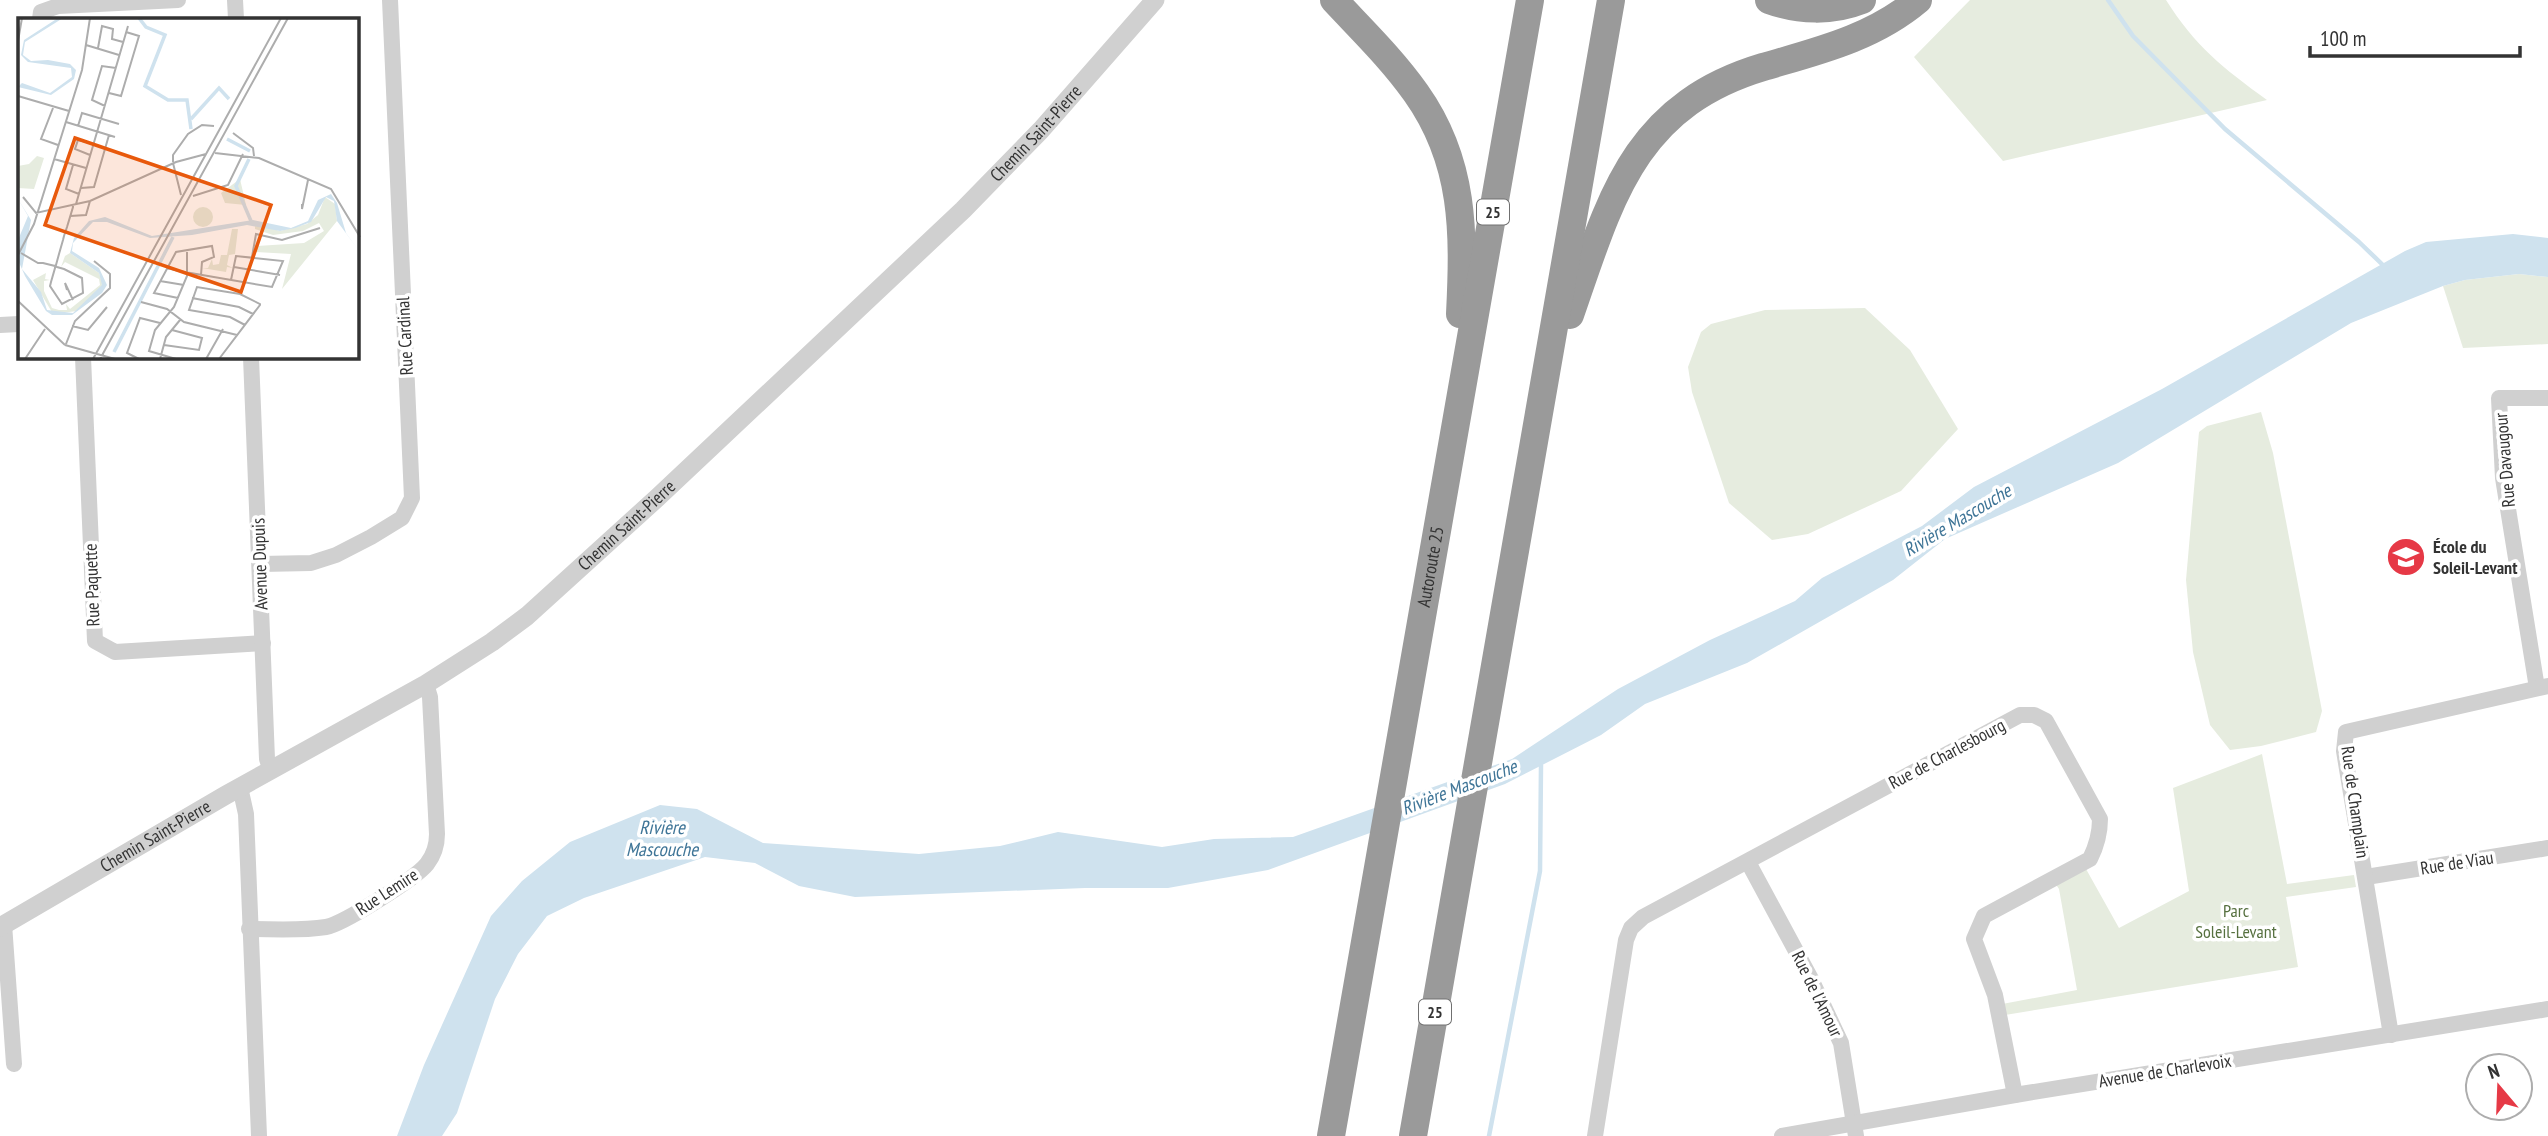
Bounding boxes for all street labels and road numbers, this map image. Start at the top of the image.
street label: Chemin Saint-Pierre [985,80,1086,186]
road number: 25 [1477,200,1509,224]
street label: Rue Cardinal [391,295,418,376]
street label: Rue Davaugour [2489,412,2520,508]
street label: Chemin Saint-Pierre [573,475,680,575]
street label: Avenue Dupuis [246,518,273,611]
street label: Autoroute 25 [1412,524,1449,609]
street label: Rue Paquette [79,543,104,627]
street label: Rue de Charlesbourg [1884,713,2009,794]
street label: Rue de Champlain [2336,744,2375,859]
street label: Chemin Saint-Pierre [96,795,215,877]
street label: Rue de Viau [2419,845,2495,880]
street label: Rue Lemire [351,863,422,920]
street label: Rue de l'Amour [1787,947,1848,1041]
road number: 25 [1419,1000,1451,1024]
street label: Avenue de Charlevoix [2097,1049,2234,1092]

